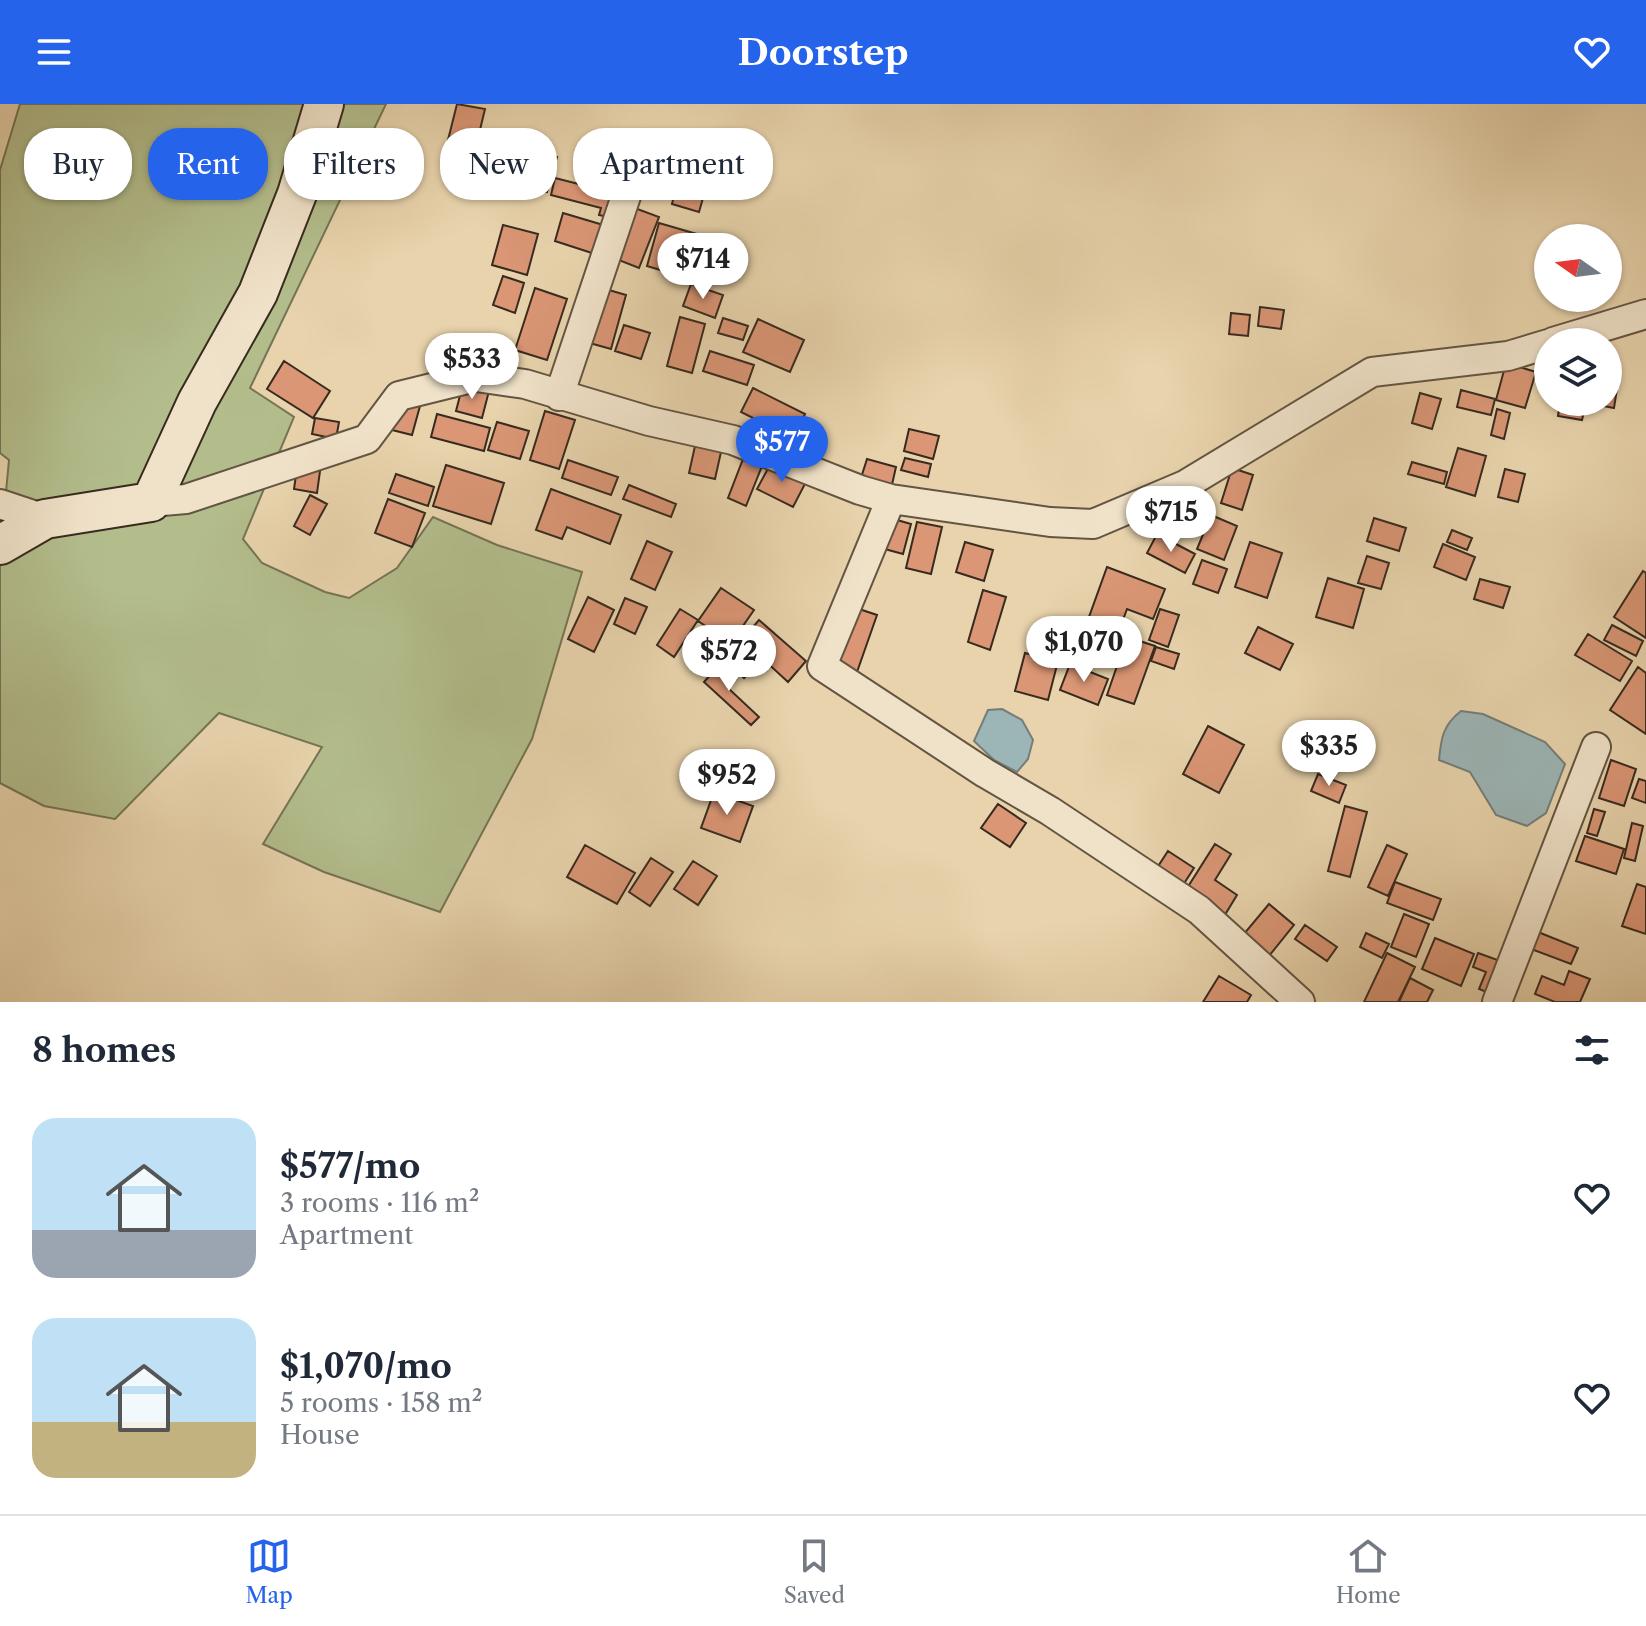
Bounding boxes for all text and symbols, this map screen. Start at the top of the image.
icon: menu [32,30,76,74]
text: Doorstep [737,30,909,74]
icon: heart [1570,30,1614,74]
chip: Buy [24,128,132,200]
chip: Rent [148,128,268,200]
chip: Filters [284,128,424,200]
chip: New [440,128,557,200]
chip: Apartment [573,128,773,200]
north arrow [1534,224,1622,312]
map controls [1534,224,1622,416]
pin: $714 [656,233,750,301]
text: $714 [675,243,731,275]
button: layers [1534,328,1622,416]
pin: $533 [425,333,519,401]
text: $533 [443,343,501,375]
pin: $577 [735,416,829,484]
text: $577 [754,426,810,458]
pin: $715 [1124,486,1218,554]
text: $715 [1144,496,1198,528]
pin: $1,070 [1019,616,1149,684]
pin: $572 [682,625,776,693]
text: $1,070 [1044,626,1124,658]
text: $572 [700,635,758,667]
pin: $335 [1282,720,1376,788]
text: $335 [1300,730,1358,762]
pin: $952 [680,749,774,817]
text: $952 [697,759,757,791]
icon: filters [1570,1028,1614,1072]
text: 8 homes [32,1029,176,1071]
text: $577/mo [280,1145,420,1187]
icon: home [96,1150,192,1246]
icon: heart [1570,1176,1614,1220]
text: 3 rooms · 116 m² [280,1187,479,1219]
text: Apartment [280,1219,413,1251]
text: $1,070/mo [280,1345,452,1387]
icon: home [96,1350,192,1446]
icon: heart [1570,1376,1614,1420]
text: 5 rooms · 158 m² [280,1387,482,1419]
text: House [280,1419,360,1451]
tab: Map [246,1534,293,1609]
tab: Saved [784,1534,845,1609]
tab: Home [1336,1534,1400,1609]

